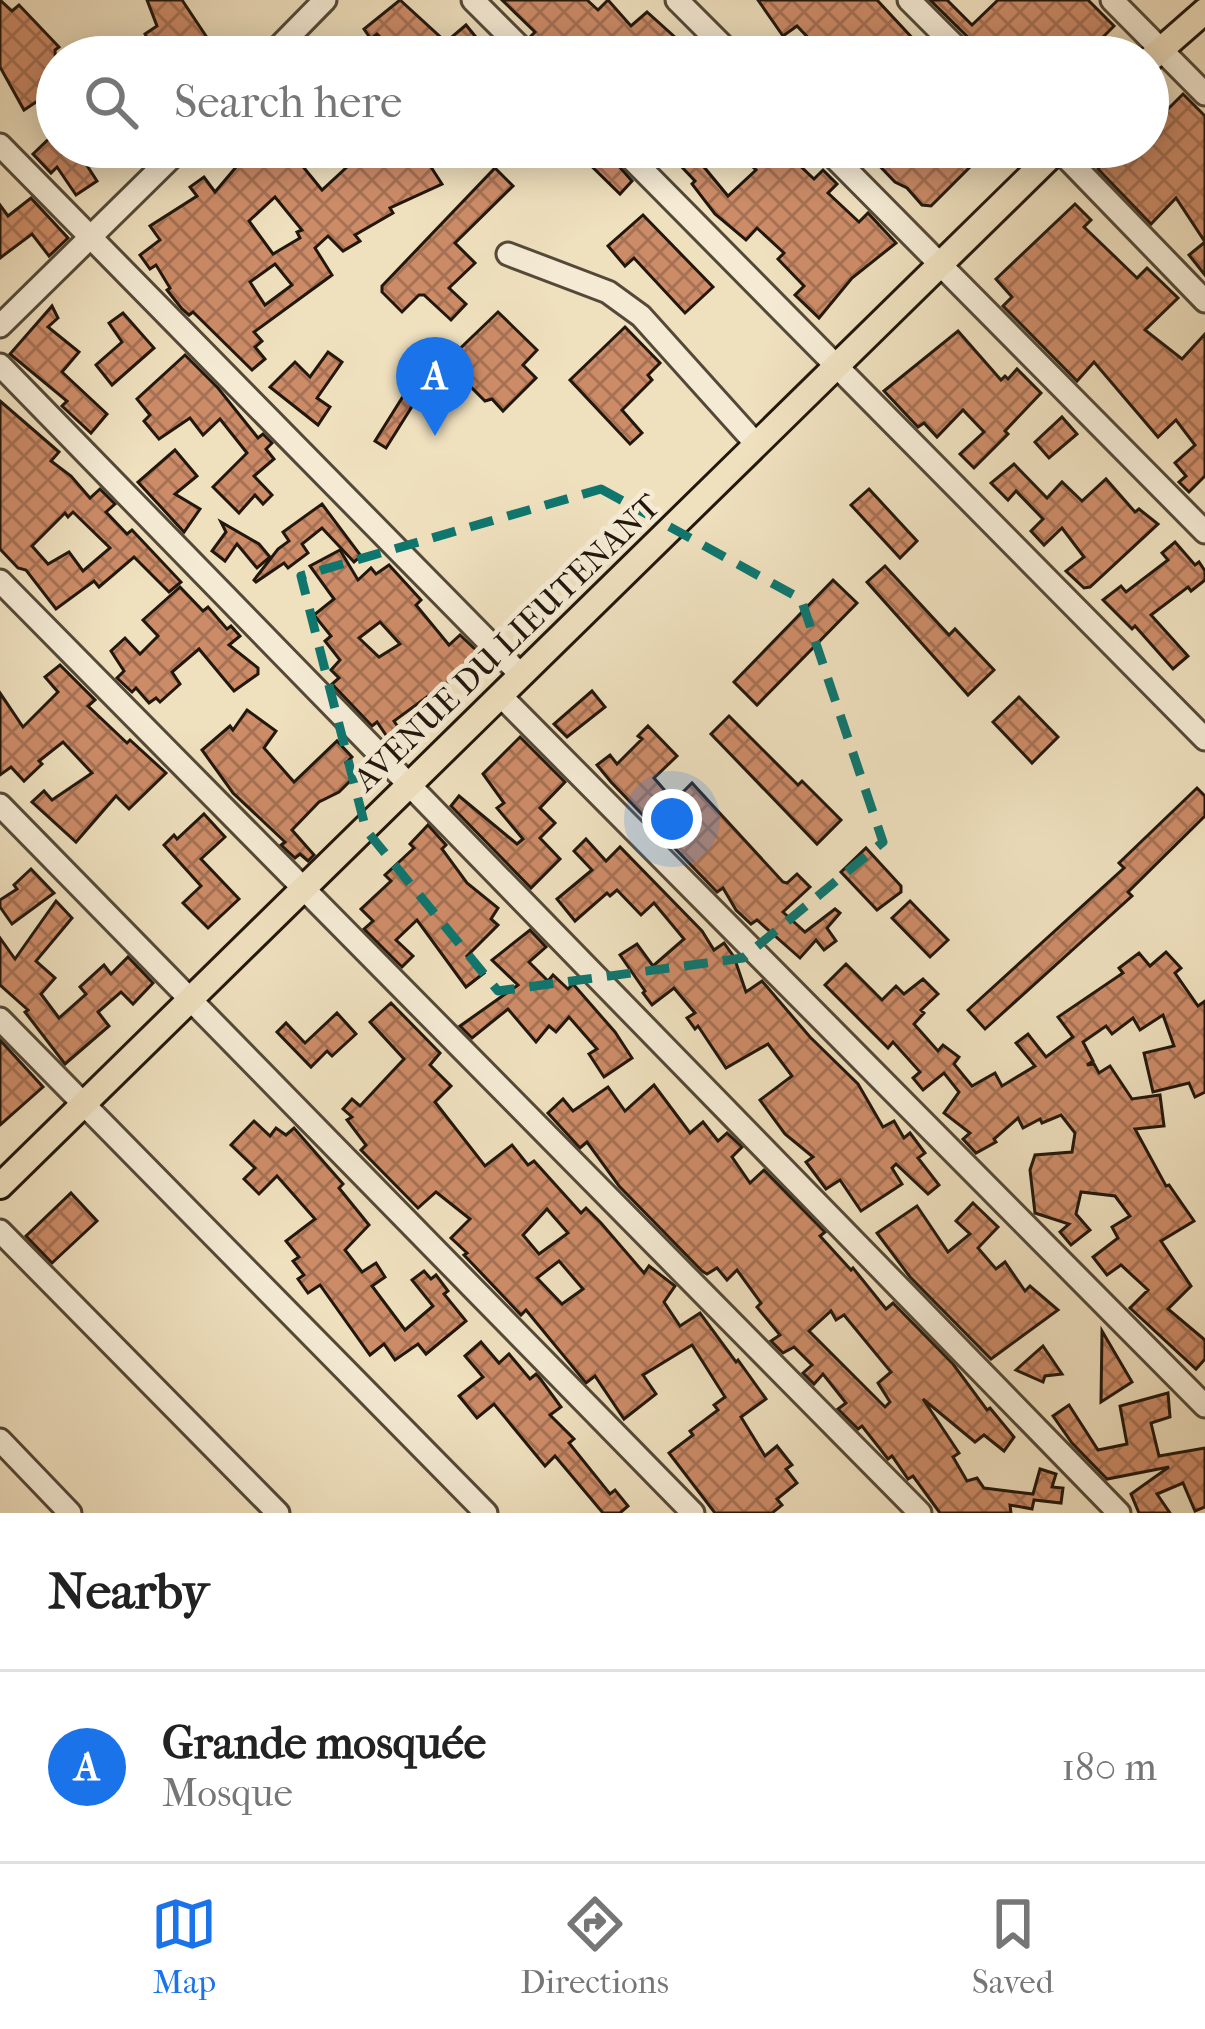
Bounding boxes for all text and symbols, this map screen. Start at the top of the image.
search box [36,36,1169,168]
icon: search [78,69,144,135]
text: Search here [174,76,402,129]
pin: A [396,337,474,436]
street label: AVENUE DU LIEUTENANT [345,486,669,801]
your location [642,789,702,849]
text: Nearby [48,1561,209,1621]
text: Grande mosquée [162,1717,486,1770]
text: A [74,1744,100,1790]
text: 180 m [1061,1744,1157,1790]
text: Mosque [162,1770,293,1816]
tab: Map [151,1891,217,2002]
tab: Directions [520,1891,669,2002]
tab: Saved [972,1891,1054,2002]

